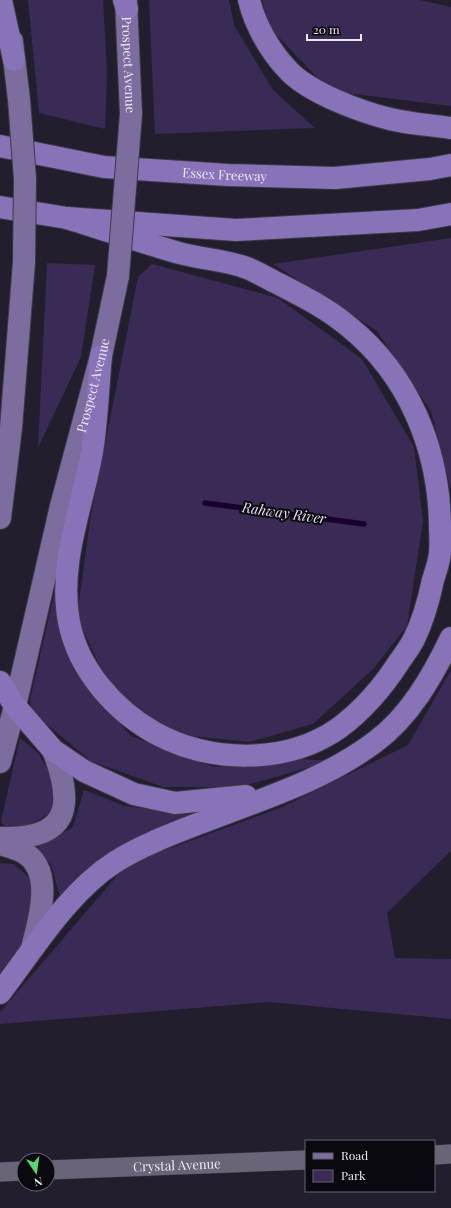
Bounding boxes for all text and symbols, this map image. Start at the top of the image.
street label: Prospect Avenue [119,16,140,114]
scale bar [307,16,361,42]
text: 20 m [313,21,340,37]
street label: Essex Freeway [182,163,268,184]
street label: Prospect Avenue [72,336,113,434]
water label: Rahway River [240,497,328,528]
legend [305,1140,435,1192]
text: Road [341,1147,368,1163]
north arrow [16,1152,56,1192]
street label: Crystal Avenue [133,1154,221,1175]
text: Park [341,1167,366,1183]
text: N [33,1174,44,1190]

